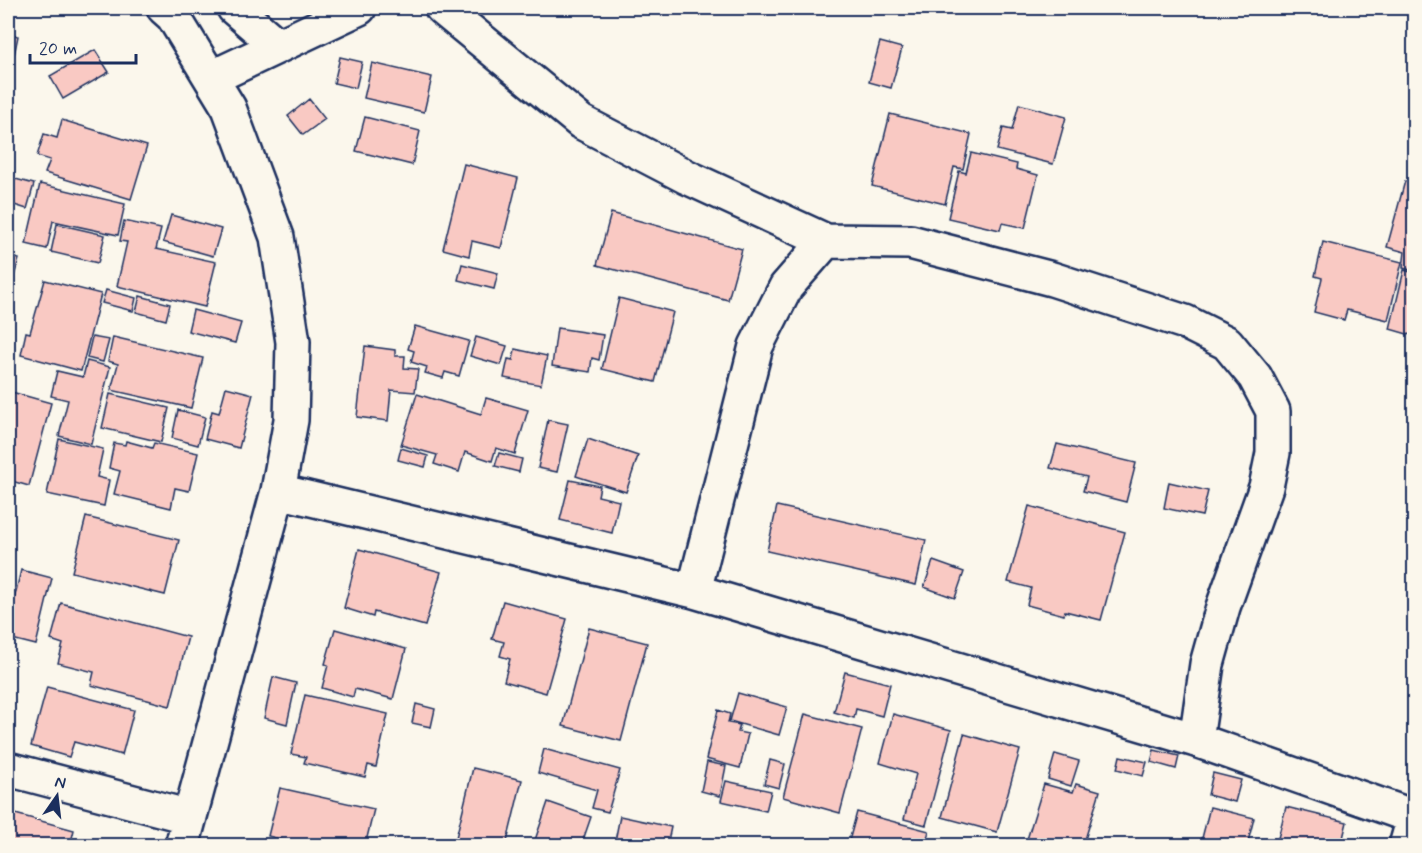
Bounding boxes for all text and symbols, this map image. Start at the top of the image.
scale bar [30,27,136,65]
text: 20 m [39,37,77,61]
north arrow [27,766,87,826]
text: N [53,771,68,794]

